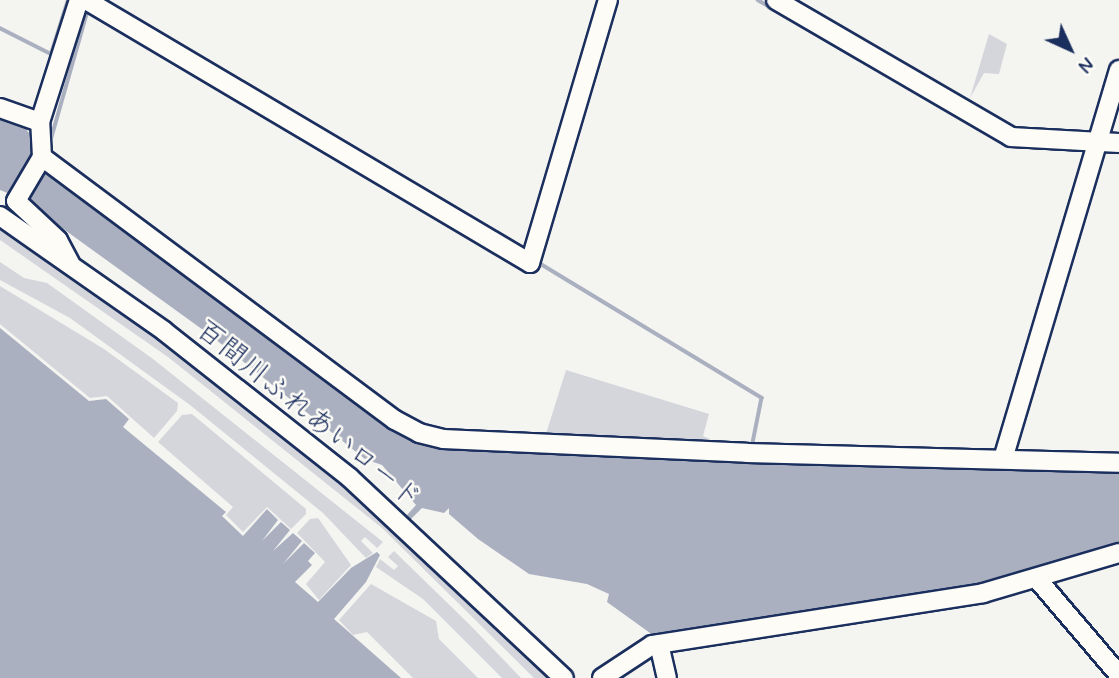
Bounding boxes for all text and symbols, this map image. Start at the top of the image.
north arrow [1035,14,1105,84]
text: N [1072,51,1099,78]
street label: 百間川ふれあいロード [189,314,427,516]

